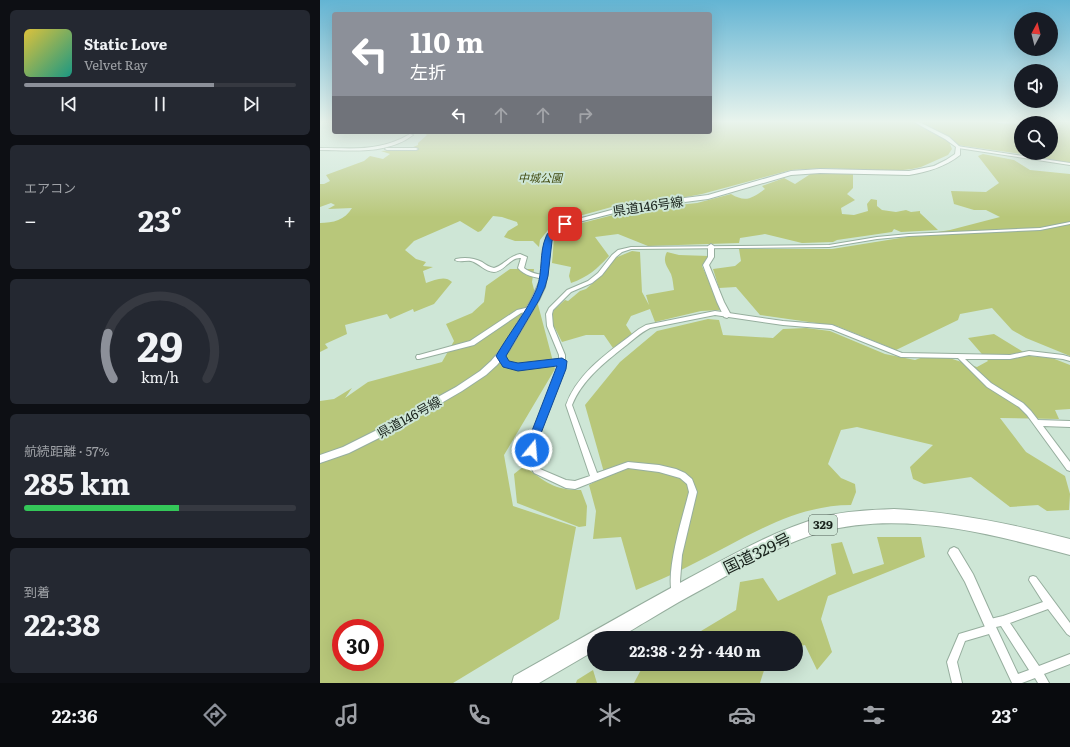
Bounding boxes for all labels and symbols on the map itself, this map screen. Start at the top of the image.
north arrow [1014,12,1058,56]
park label: 中城公園 [518,169,564,185]
street label: 県道146号線 [611,191,684,220]
pin [548,207,582,241]
street label: 県道146号線 [373,391,444,442]
position arrow [511,429,553,471]
road number: 329 [809,515,837,535]
street label: 国道329号 [719,525,794,579]
speed limit sign: 30 [332,619,384,671]

